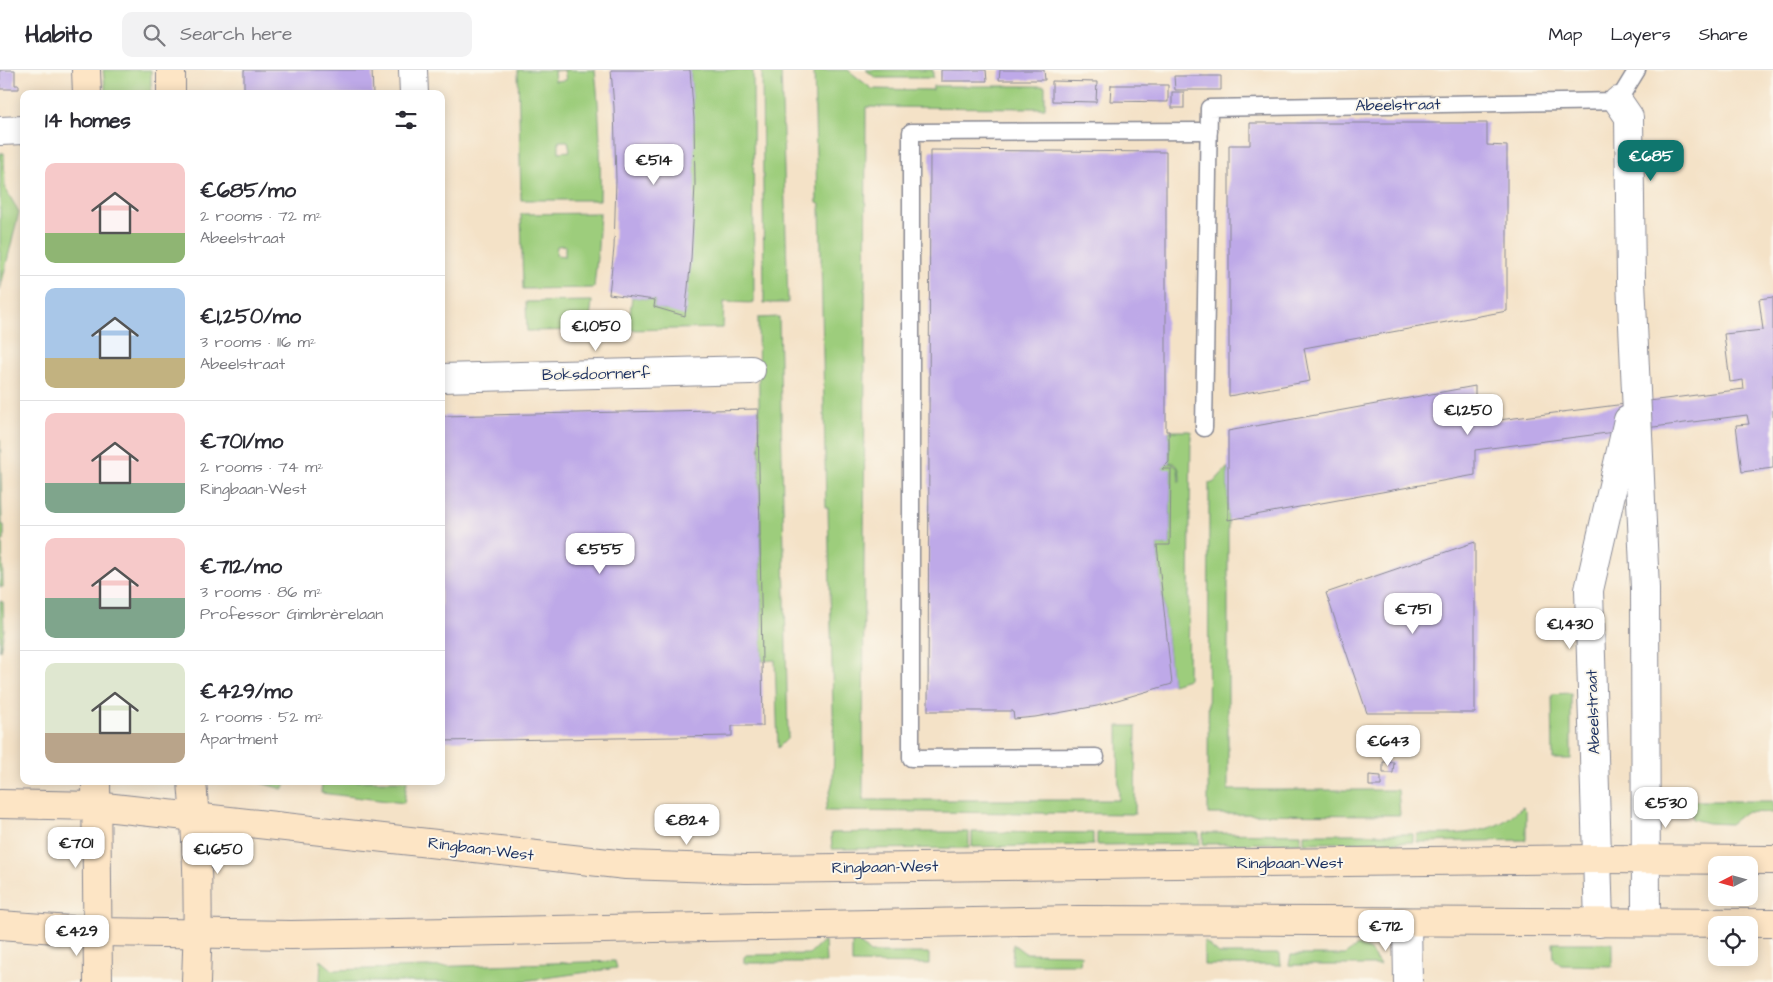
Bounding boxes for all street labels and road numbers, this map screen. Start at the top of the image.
street label: Abeelstraat [1355,93,1441,117]
street label: Boksdoornerf [542,362,651,386]
street label: Abeelstraat [1581,669,1605,755]
street label: Ringbaan-West [427,832,536,867]
street label: Ringbaan-West [1237,852,1344,875]
street label: Ringbaan-West [832,855,939,880]

